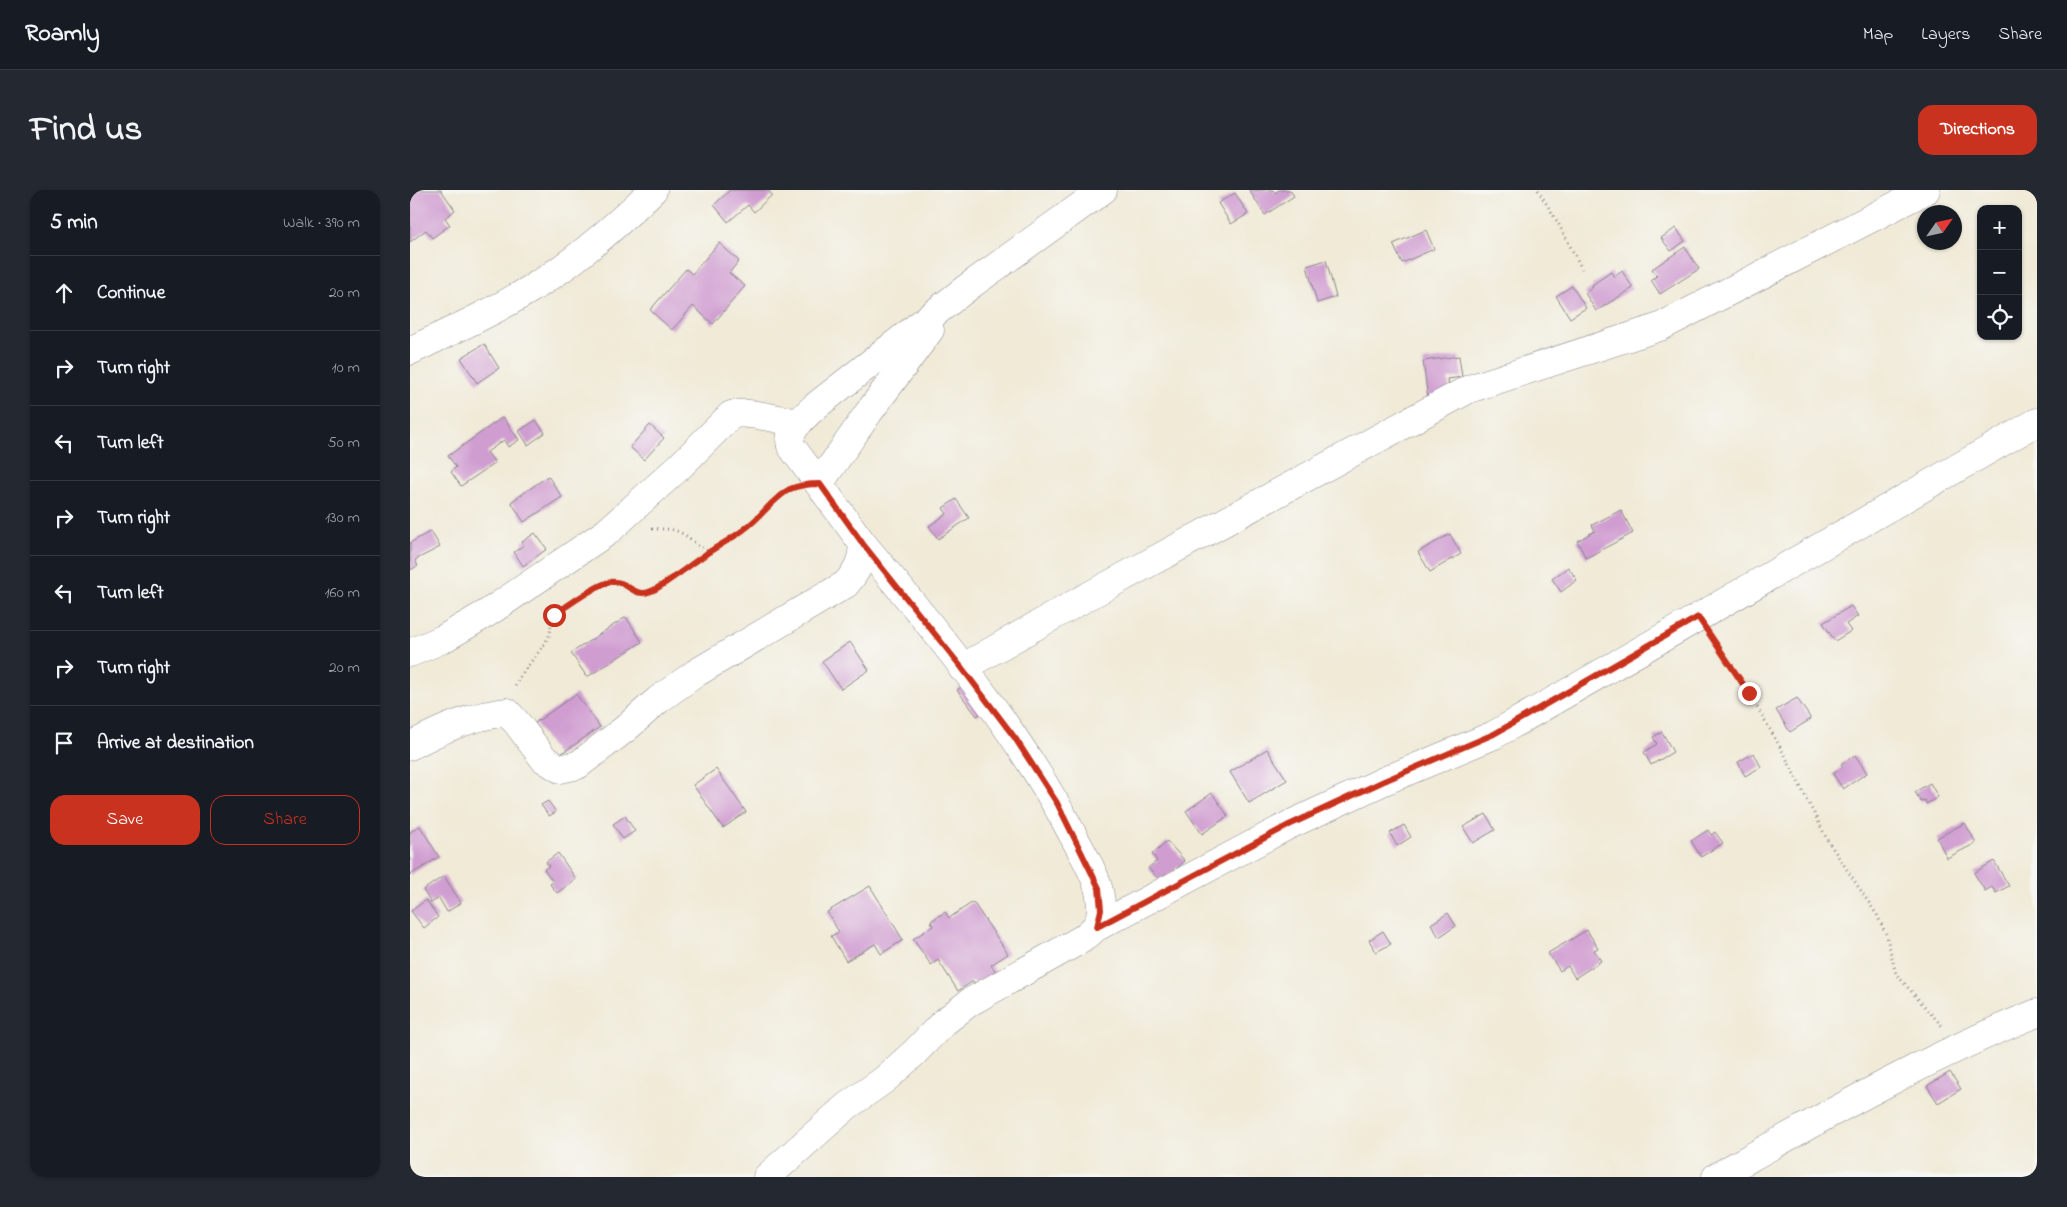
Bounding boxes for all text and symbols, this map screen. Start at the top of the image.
text: Roamly [25,17,100,52]
text: Map [1863,22,1893,48]
text: Layers [1921,22,1971,48]
text: Share [1999,22,2042,48]
text: Find us [30,105,142,156]
button: Directions [1918,105,2037,155]
north arrow [1917,205,1962,250]
map controls [1977,205,2022,340]
button: + [1977,205,2022,250]
text: 5 min [50,208,98,238]
text: Walk · 390 m [283,211,360,235]
button: − [1977,250,2022,295]
icon: ahead [50,279,78,307]
text: Continue [97,280,165,307]
text: 20 m [329,281,360,305]
button: locate [1977,295,2022,340]
icon: right [50,354,78,382]
text: Turn right [97,355,170,382]
text: 10 m [332,356,360,380]
icon: left [50,429,78,457]
text: Turn left [97,430,164,457]
text: 50 m [328,431,360,455]
icon: right [50,504,78,532]
text: Turn right [97,505,170,532]
text: 130 m [325,506,360,530]
icon: left [50,579,78,607]
text: Turn left [97,580,164,607]
text: 160 m [325,581,360,605]
route start [543,604,566,627]
icon: right [50,654,78,682]
text: Turn right [97,655,170,682]
text: 20 m [329,656,360,680]
route end [1738,682,1761,705]
icon: arrive [50,729,78,757]
text: Arrive at destination [97,730,254,757]
button: Save [50,795,200,845]
button: Share [210,795,360,845]

